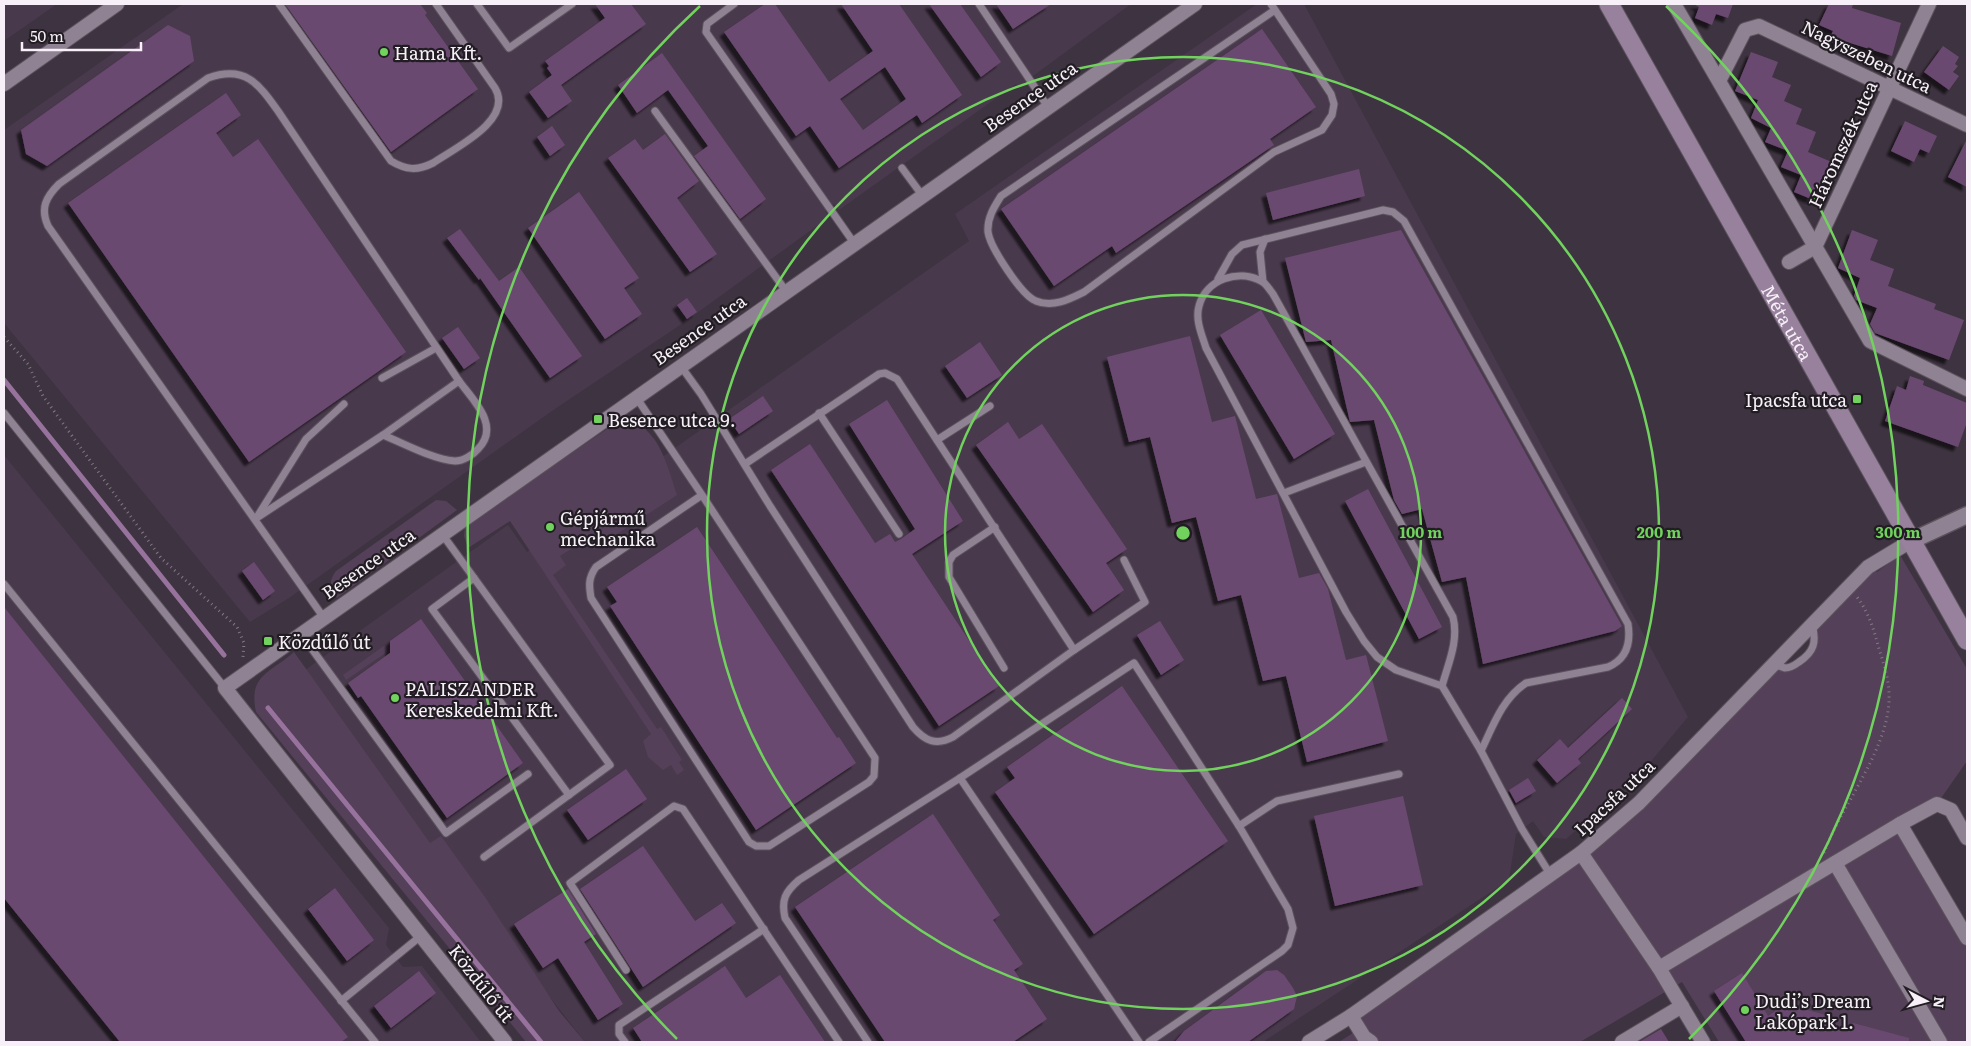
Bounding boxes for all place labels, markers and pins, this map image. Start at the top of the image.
place label: Hama Kft. [394,39,482,66]
marker: Hama Kft. [378,46,390,58]
place label: Ipacsfa utca [1745,386,1847,413]
marker: Ipacsfa utca [1851,393,1863,405]
place label: Besence utca 9. [608,406,736,433]
marker: Besence utca 9. [592,413,604,425]
place label: Gépjármű mechanika [560,504,656,552]
marker: Gépjármű mechanika [544,521,556,533]
centre of rings [1174,524,1192,542]
place label: Közdűlő út [278,628,371,655]
marker: Közdűlő út [262,635,274,647]
place label: PALISZANDER Kereskedelmi Kft. [405,675,559,723]
marker: PALISZANDER Kereskedelmi Kft. [389,692,401,704]
place label: Dudi’s Dream Lakópark 1. [1755,987,1871,1035]
marker: Dudi’s Dream Lakópark 1. [1739,1004,1751,1016]

